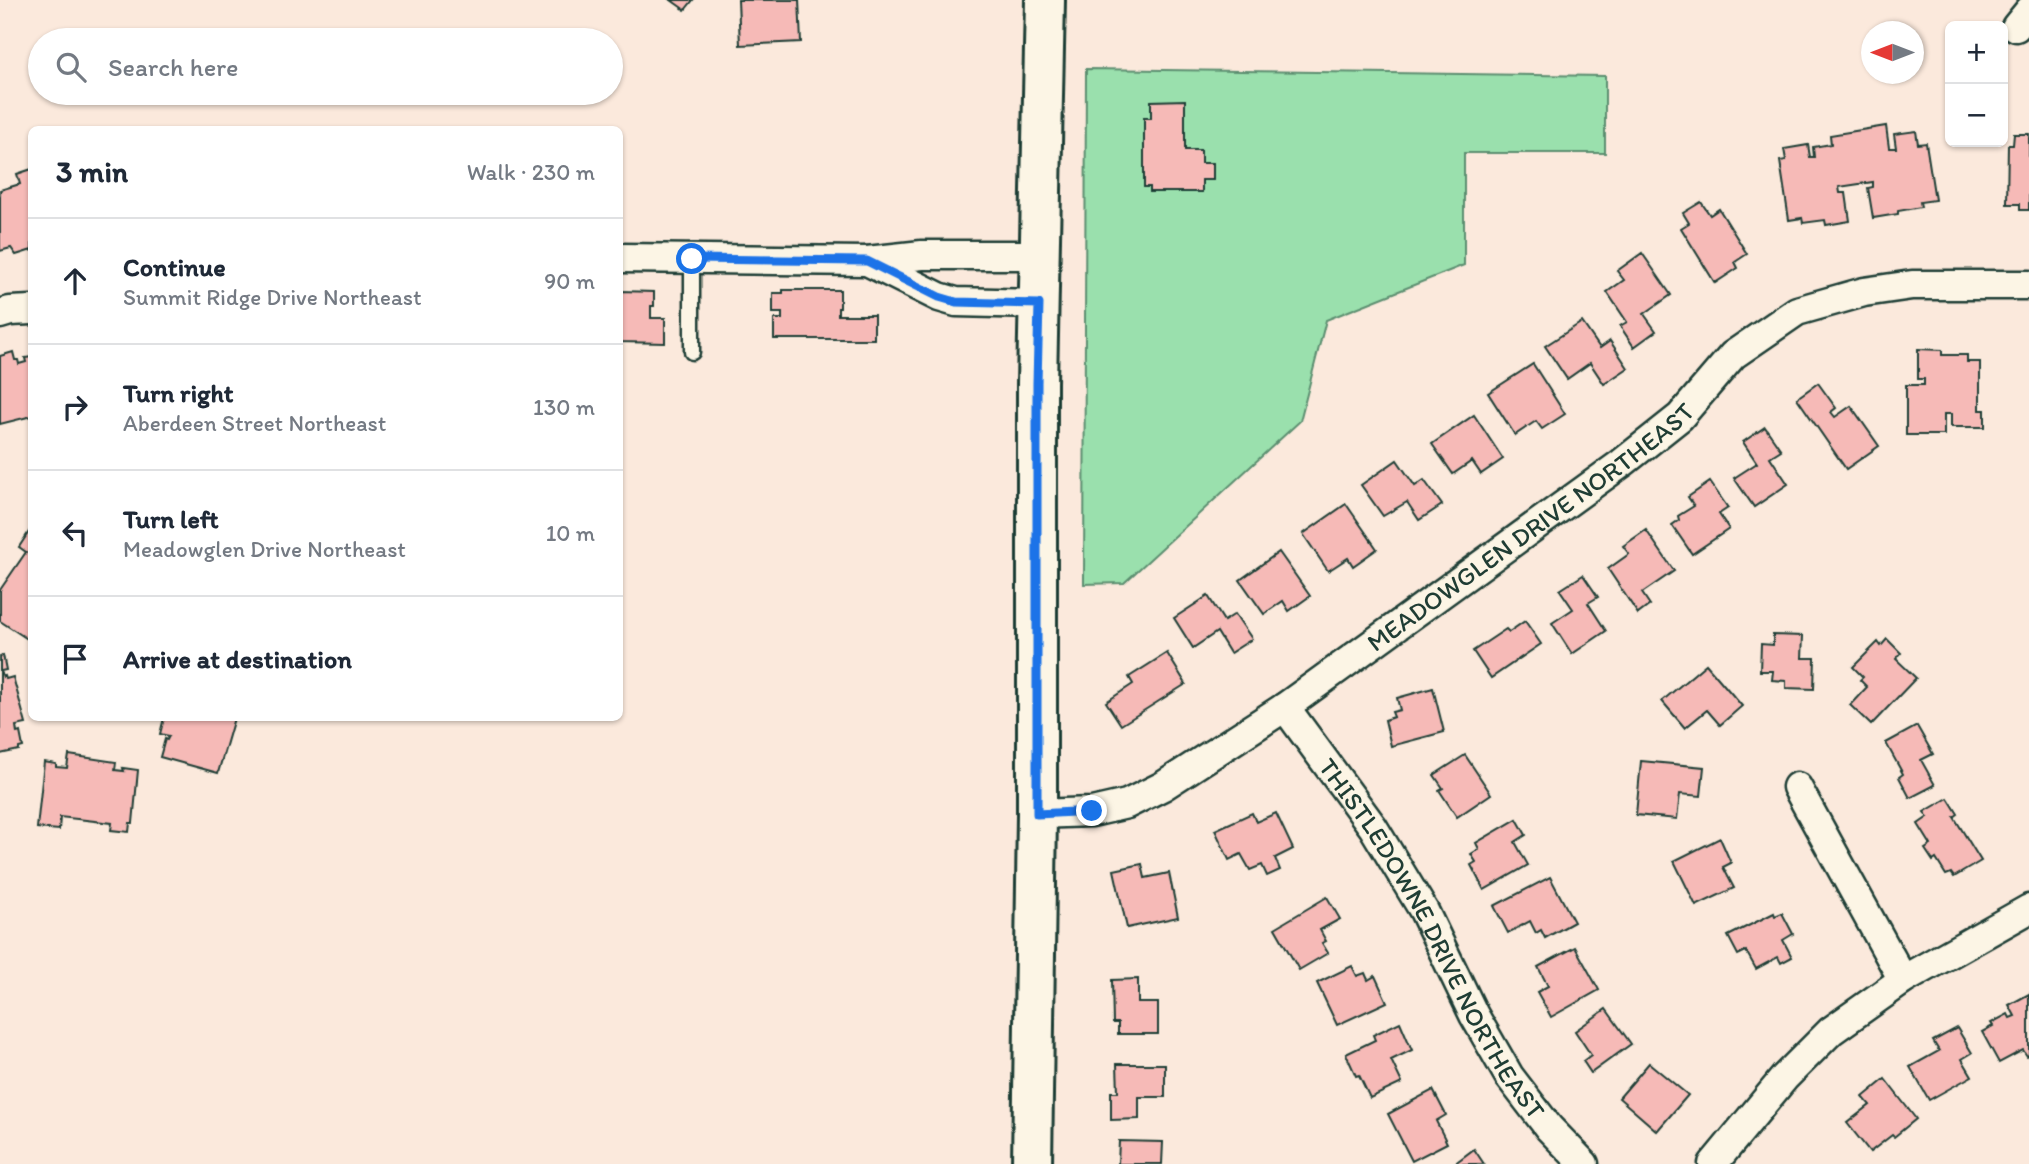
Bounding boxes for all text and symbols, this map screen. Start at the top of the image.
north arrow [1861,21,1924,84]
map controls [1945,21,2008,147]
button: + [1945,21,2008,84]
search box [28,28,623,105]
icon: search [52,48,90,86]
text: Search here [108,51,238,83]
button: − [1945,84,2008,147]
text: 3 min [56,153,128,190]
text: Walk · 230 m [467,158,595,186]
route start [676,243,707,274]
text: Continue [123,251,226,283]
icon: ahead [56,262,94,300]
text: 90 m [544,267,595,295]
text: Summit Ridge Drive Northeast [123,283,422,311]
text: Turn right [123,377,234,409]
icon: right [56,388,94,426]
text: 130 m [533,393,595,421]
street label: MEADOWGLEN DRIVE NORTHEAST [1361,396,1701,658]
text: Aberdeen Street Northeast [123,409,386,437]
text: Turn left [123,503,219,535]
icon: left [56,514,94,552]
text: 10 m [546,519,595,547]
text: Meadowglen Drive Northeast [123,535,406,563]
icon: arrive [56,640,94,678]
text: Arrive at destination [123,643,352,675]
street label: THISTLEDOWNE DRIVE NORTHEAST [1312,752,1552,1126]
route end [1076,795,1107,826]

